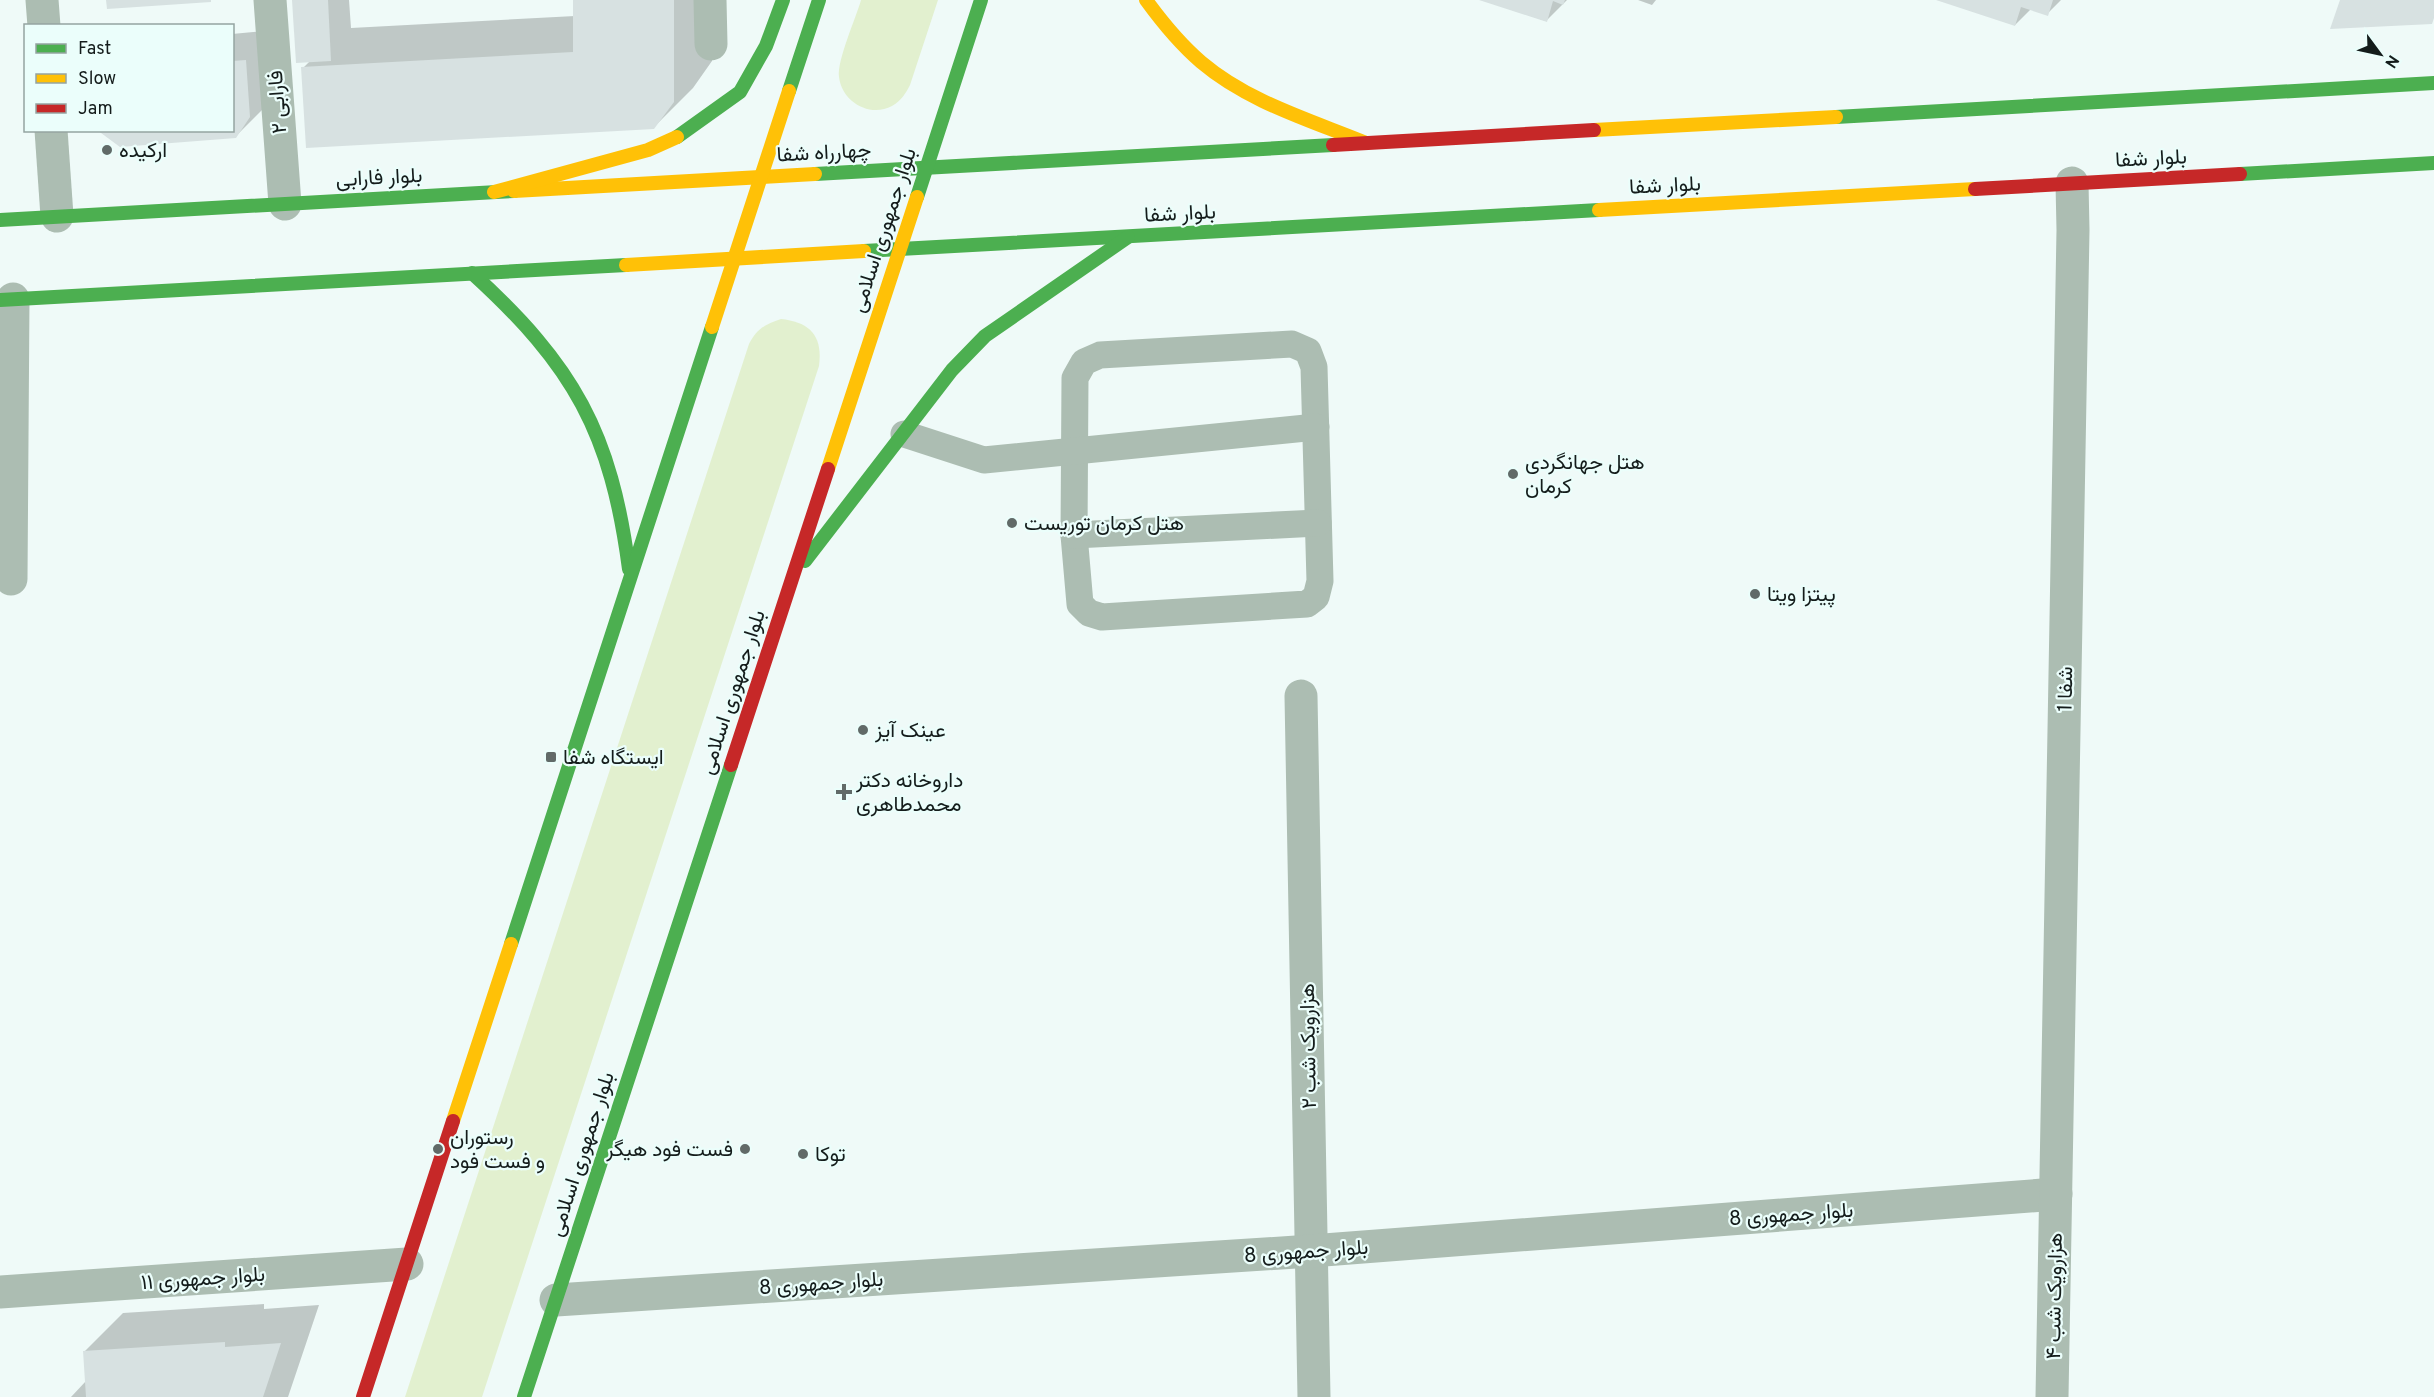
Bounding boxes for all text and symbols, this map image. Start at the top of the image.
legend [24,24,234,132]
north arrow [2350,24,2410,84]
text: Fast [78,38,111,61]
text: N [2379,51,2402,71]
text: Slow [78,68,116,91]
street label: فارابی ۲ [263,69,294,134]
text: Jam [78,98,113,121]
place label: ارکیده [119,138,167,165]
street label: چهارراه شفا [776,138,872,169]
marker: ارکیده [100,143,114,157]
street label: بلوار شفا [2115,144,2188,175]
street label: بلوار جمهوری اسلامی [845,145,924,316]
street label: بلوار فارابی [335,163,423,194]
street label: بلوار شفا [1629,171,1702,202]
street label: بلوار شفا [1144,199,1217,230]
place label: هتل جهانگردی کرمان [1525,450,1645,501]
marker: هتل جهانگردی کرمان [1506,467,1520,481]
place label: هتل کرمان توریست [1024,511,1184,538]
marker: هتل کرمان توریست [1005,516,1019,530]
place label: پیتزا ویتا [1767,582,1836,609]
marker: پیتزا ویتا [1748,587,1762,601]
street label: بلوار جمهوری اسلامی [694,607,773,778]
street label: شفا 1 [2053,666,2080,712]
place label: عینک آیز [874,718,946,745]
marker: عینک آیز [856,723,870,737]
place label: ایستگاه شفا [563,745,664,772]
marker: ایستگاه شفا [544,750,558,764]
place label: داروخانه دکتر محمدطاهری [855,768,963,819]
marker: داروخانه دکتر محمدطاهری [837,785,851,799]
street label: هزارویک شب ۲ [1295,983,1324,1109]
street label: بلوار جمهوری اسلامی [543,1069,622,1240]
place label: رستوران و فست فود [450,1125,545,1176]
place label: فست فود هیگر [605,1137,733,1164]
marker: رستوران و فست فود [431,1142,445,1156]
marker: فست فود هیگر [738,1142,752,1156]
place label: توکا [815,1142,846,1169]
marker: توکا [796,1147,810,1161]
street label: بلوار جمهوری 8 [1728,1198,1854,1233]
street label: هزارویک شب ۴ [2041,1232,2070,1360]
street label: بلوار جمهوری 8 [1243,1235,1369,1270]
street label: بلوار جمهوری ۱۱ [140,1262,266,1297]
street label: بلوار جمهوری 8 [758,1267,884,1302]

